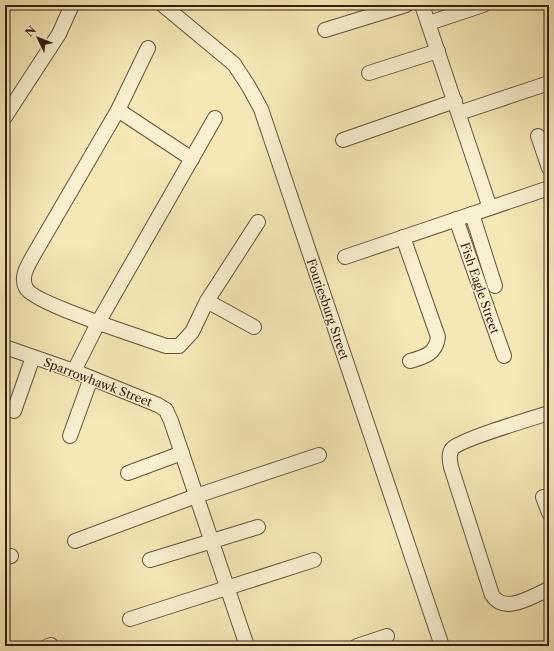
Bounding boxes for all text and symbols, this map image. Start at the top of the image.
north arrow [18,18,58,58]
text: N [22,23,39,39]
street label: Fish Eagle Street [457,240,503,336]
street label: Fouriesburg Street [304,257,353,362]
street label: Sparrowhawk Street [42,354,155,410]

